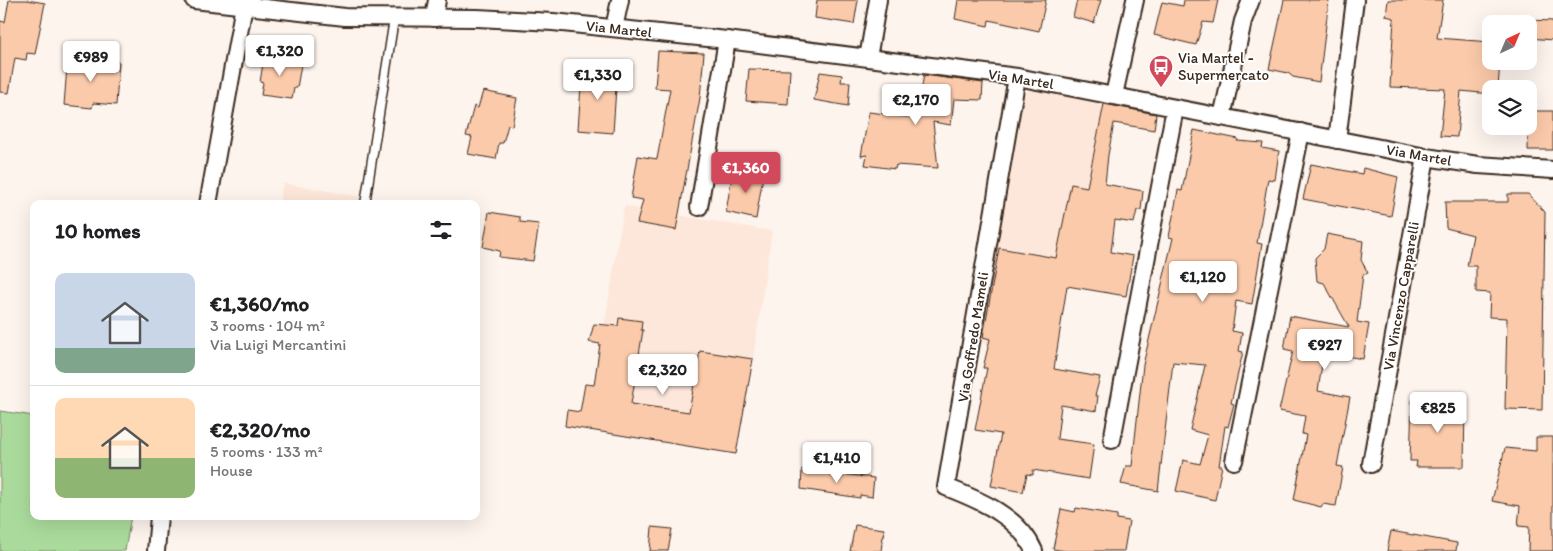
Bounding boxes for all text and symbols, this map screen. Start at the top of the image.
north arrow [1482,15,1538,70]
map controls [1482,15,1537,135]
street label: Via Martel [585,17,654,41]
pin: €1,320 [239,34,321,77]
pin: €989 [61,41,121,83]
text: €1,320 [256,41,304,60]
text: €989 [74,47,108,66]
place label: Via Martel - Supermercato [1178,49,1269,84]
bus stop icon: Via Martel - Supermercato [1148,54,1174,88]
pin: €1,330 [557,58,639,101]
text: €1,330 [574,65,622,84]
street label: Via Martel [987,65,1056,93]
button: layers [1482,80,1537,135]
pin: €2,170 [875,84,957,126]
text: €2,170 [893,90,939,109]
street label: Via Martel [1385,140,1454,170]
pin: €1,360 [705,152,787,194]
text: €1,360 [722,158,770,177]
icon: filters [427,216,455,244]
text: 10 homes [55,218,141,243]
street label: Via Vincenzo Capparelli [1379,220,1423,372]
pin: €1,120 [1162,260,1244,303]
text: €1,120 [1180,267,1226,286]
street label: Via Goffredo Mameli [954,270,992,404]
text: €1,360/mo [210,291,309,316]
icon: home [95,293,155,353]
text: 3 rooms · 104 m² [210,316,325,335]
pin: €927 [1295,328,1355,371]
text: Via Luigi Mercantini [210,335,346,354]
text: €927 [1308,335,1342,354]
pin: €2,320 [622,354,704,396]
text: €2,320 [639,360,687,379]
pin: €825 [1408,392,1468,434]
text: €825 [1421,398,1455,417]
text: €2,320/mo [210,417,311,442]
icon: home [95,418,155,478]
text: 5 rooms · 133 m² [210,442,323,461]
pin: €1,410 [796,442,878,484]
text: €1,410 [813,448,861,467]
text: House [210,461,253,480]

